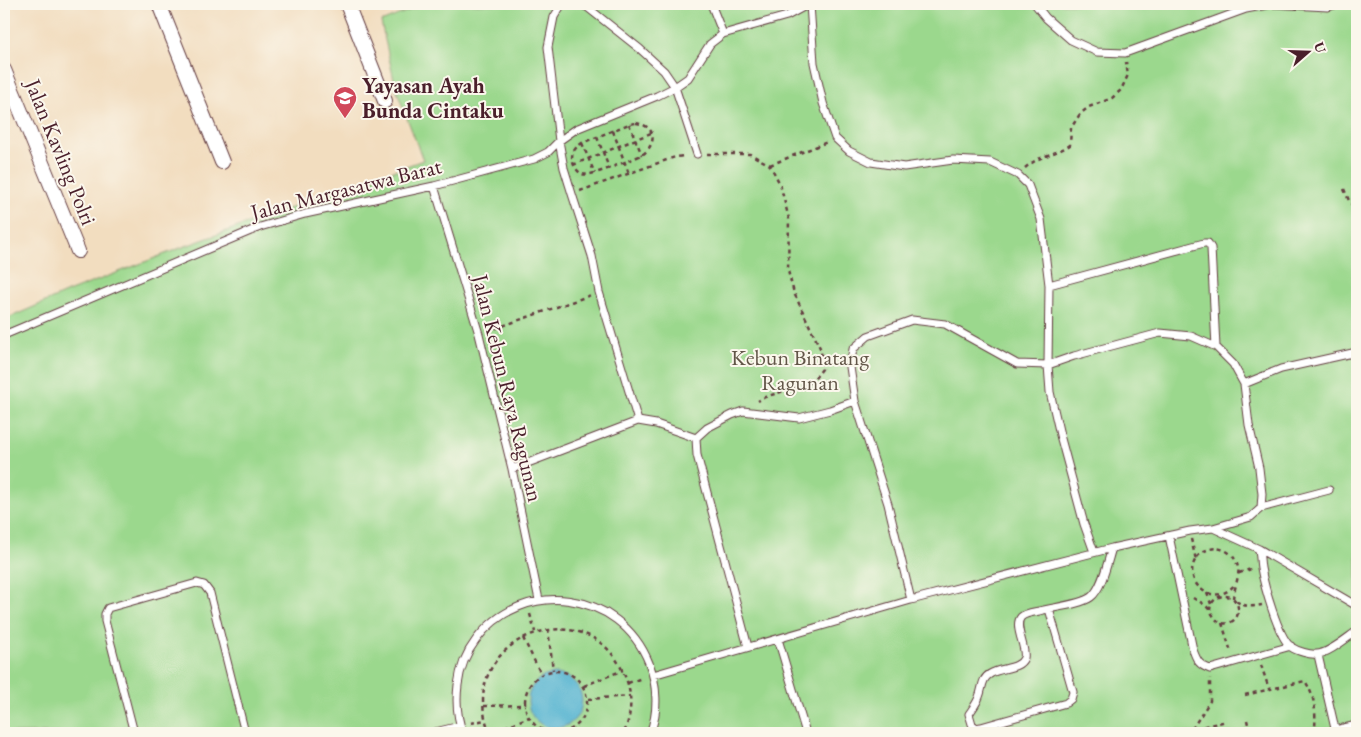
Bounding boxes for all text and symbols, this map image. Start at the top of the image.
north arrow [1284,28,1334,78]
text: U [1310,40,1331,56]
place label: Yayasan Ayah Bunda Cintaku [362,71,504,125]
street label: Jalan Kavling Polri [18,73,104,229]
school or university icon: Yayasan Ayah Bunda Cintaku [332,85,358,119]
street label: Jalan Margasatwa Barat [246,151,445,227]
street label: Jalan Kebun Raya Ragunan [465,269,550,505]
park label: Kebun Binatang Ragunan [731,343,869,397]

